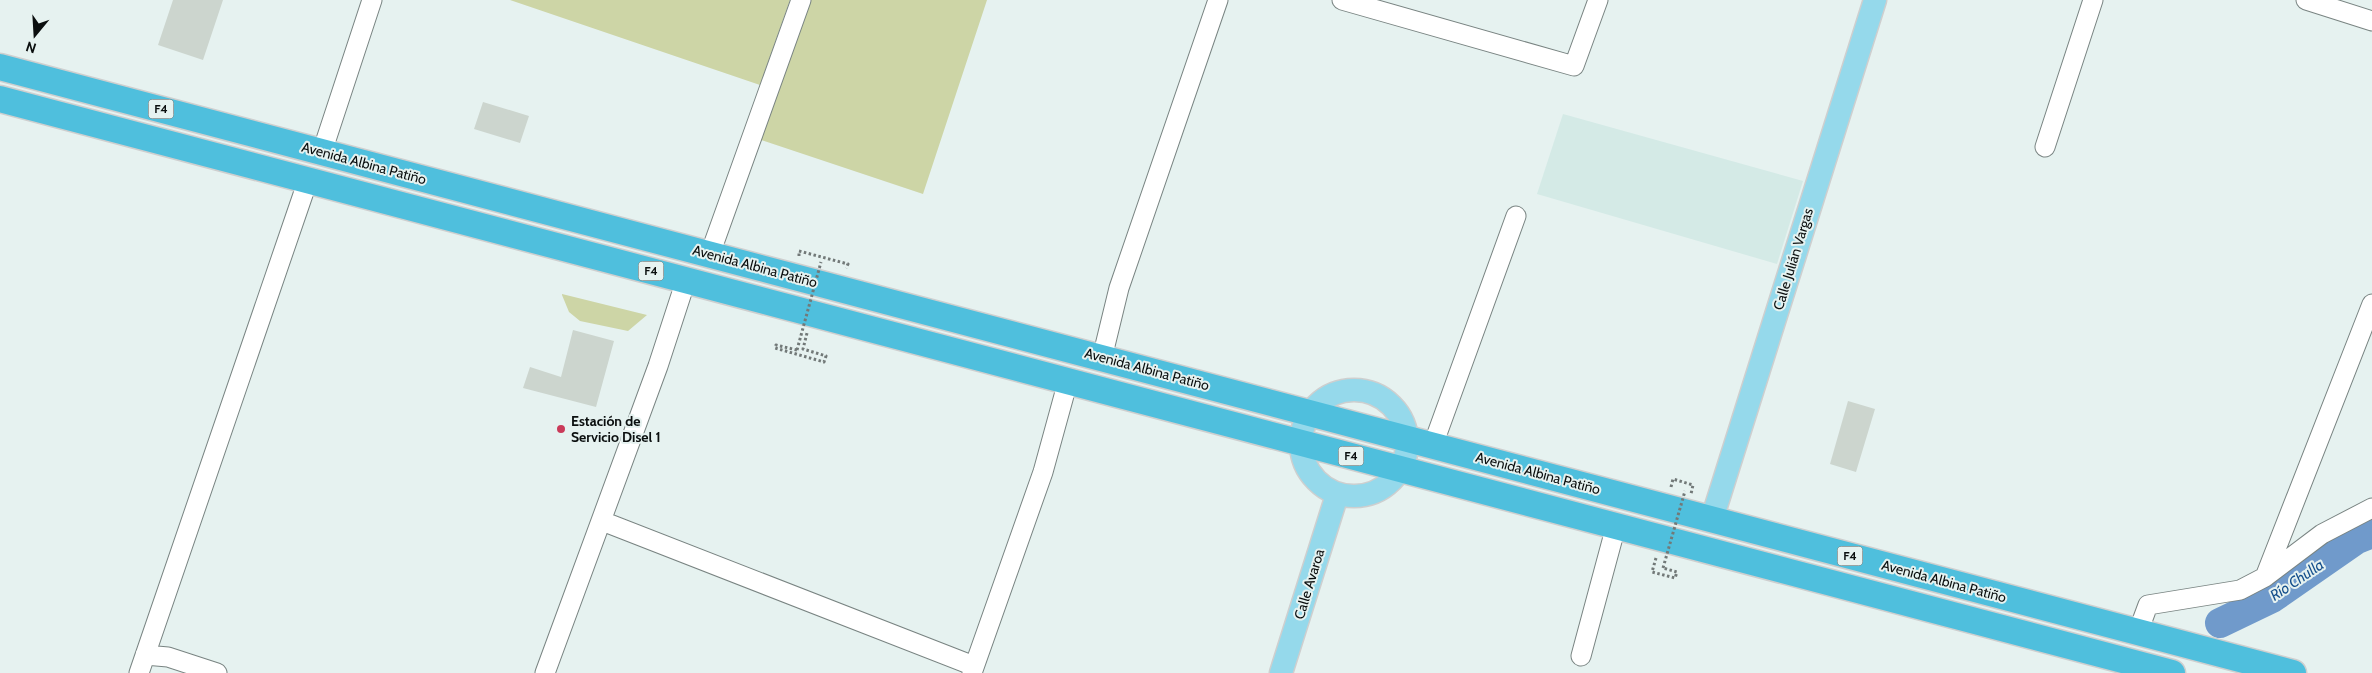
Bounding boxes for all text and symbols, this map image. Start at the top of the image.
north arrow [10,10,60,60]
text: N [23,37,38,57]
road number: F4 [148,100,174,118]
street label: Avenida Albina Patiño [300,138,429,188]
street label: Calle Julián Vargas [1769,206,1817,312]
street label: Avenida Albina Patiño [691,241,820,291]
road number: F4 [638,262,664,280]
street label: Avenida Albina Patiño [1083,344,1212,394]
place label: Estación de Servicio Disel 1 [571,412,661,446]
marker: Estación de Servicio Disel 1 [555,423,567,435]
road number: F4 [1338,446,1364,466]
street label: Avenida Albina Patiño [1474,448,1603,498]
street label: Calle Avaroa [1290,546,1328,621]
road number: F4 [1838,546,1862,566]
street label: Avenida Albina Patiño [1880,556,2009,606]
water label: Río Chulla [2267,556,2327,604]

